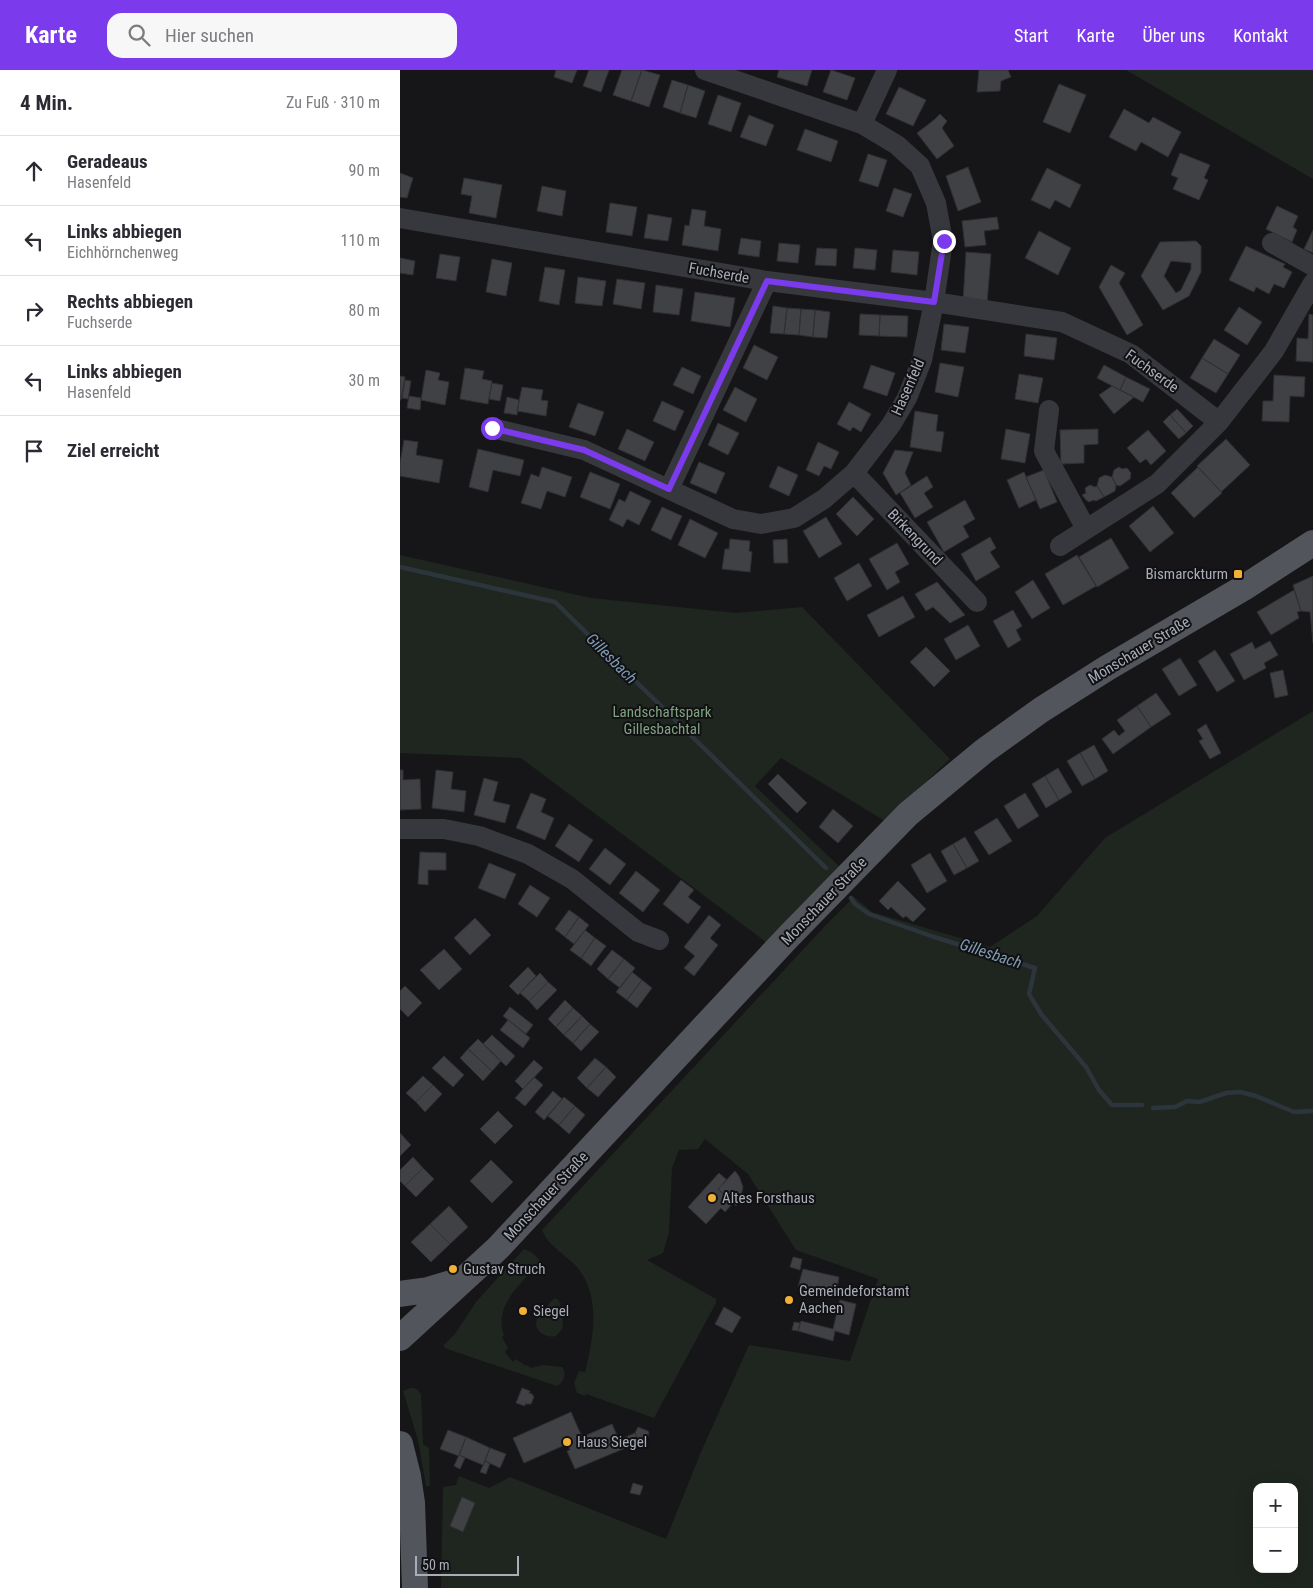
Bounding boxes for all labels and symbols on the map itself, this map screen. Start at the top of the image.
route end [933,230,956,253]
street label: Fuchserde [687,259,751,287]
street label: Fuchserde [1122,346,1182,396]
street label: Hasenfeld [888,356,928,418]
route start [481,417,504,440]
street label: Birkengrund [884,505,946,569]
place label: Bismarckturm [1145,565,1228,583]
marker: Bismarckturm [1232,568,1244,580]
street label: Monschauer Straße [1085,613,1193,687]
water label: Gillesbach [582,629,641,688]
park label: Landschaftspark Gillesbachtal [612,703,712,738]
street label: Monschauer Straße [778,853,870,949]
water label: Gillesbach [957,935,1024,972]
street label: Monschauer Straße [500,1148,592,1244]
place label: Altes Forsthaus [722,1189,815,1207]
marker: Altes Forsthaus [706,1192,718,1204]
place label: Gustav Struch [463,1260,546,1278]
marker: Gustav Struch [447,1263,459,1275]
place label: Gemeindeforstamt Aachen [799,1282,909,1317]
marker: Gemeindeforstamt Aachen [783,1294,795,1306]
place label: Siegel [533,1302,569,1320]
marker: Siegel [517,1305,529,1317]
place label: Haus Siegel [577,1433,647,1451]
marker: Haus Siegel [561,1436,573,1448]
scale bar [415,1553,519,1576]

